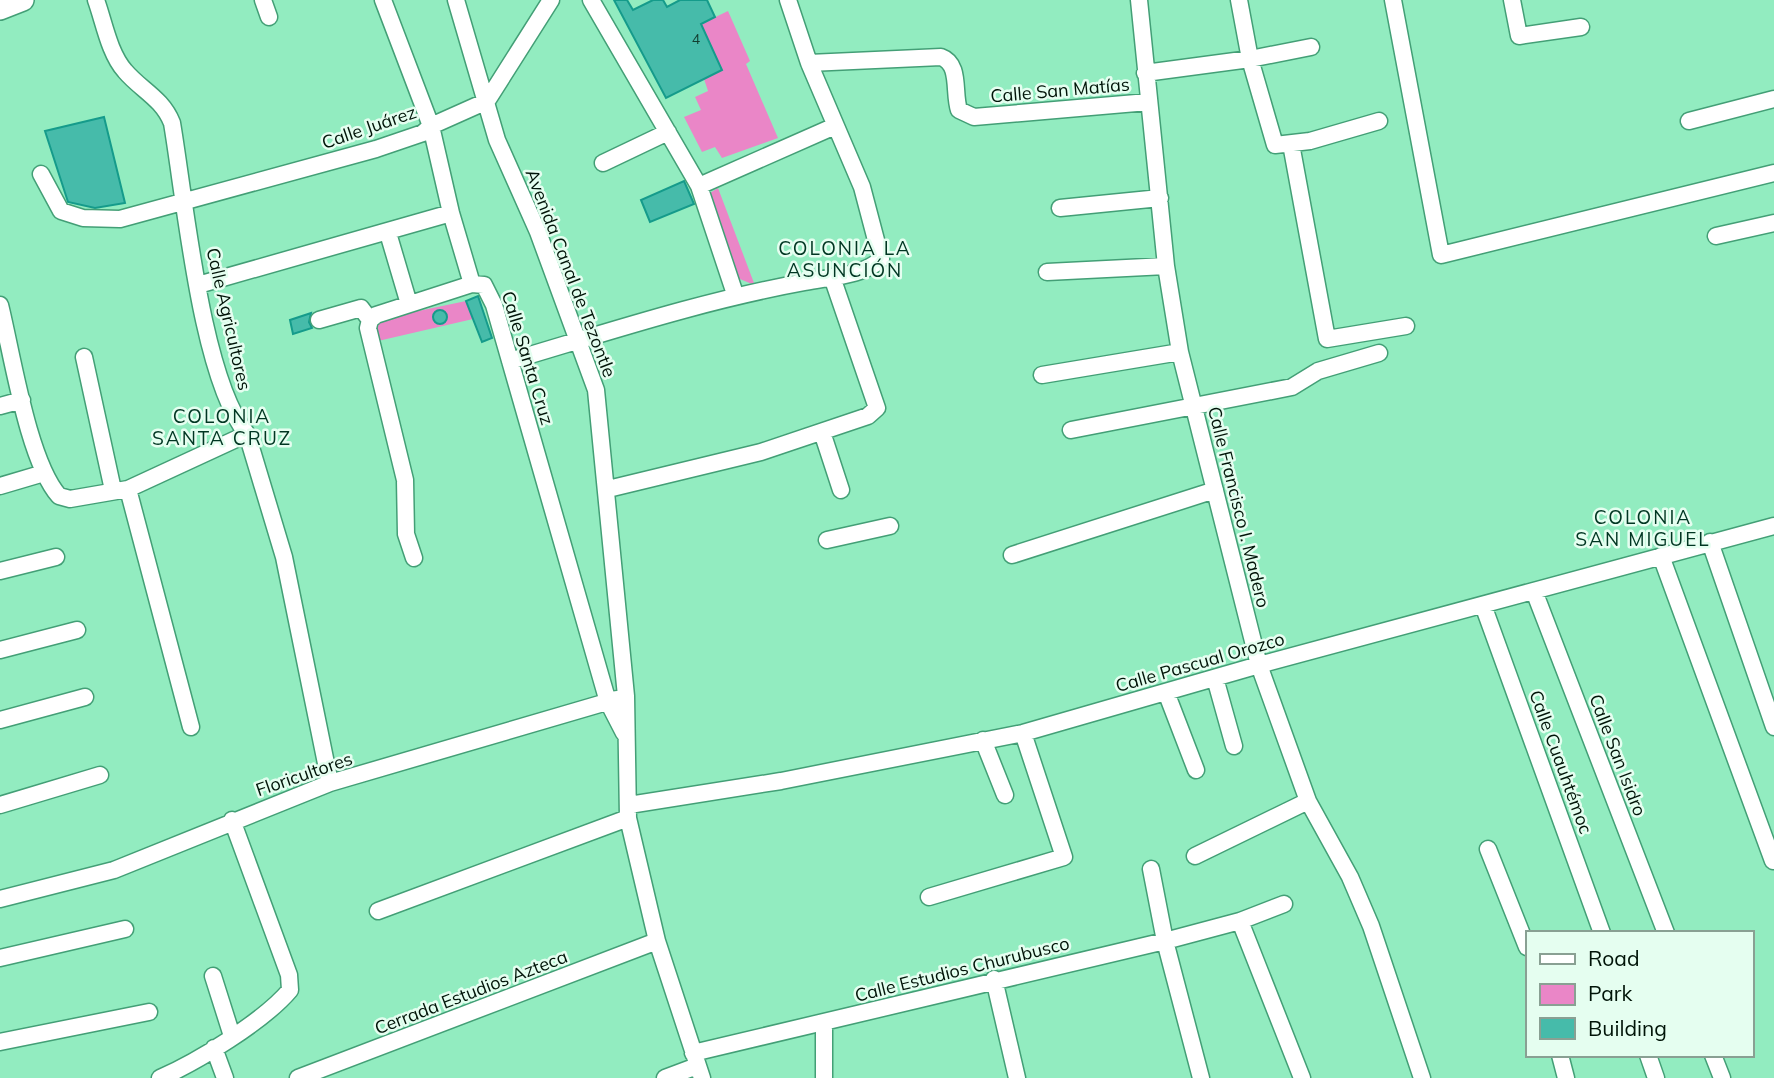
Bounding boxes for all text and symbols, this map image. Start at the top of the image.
house number: 4 [692,30,701,48]
street label: Calle San Matías [989,72,1131,108]
street label: Calle Juárez [319,100,419,154]
street label: Avenida Canal de Tezontle [521,166,621,380]
district label: COLONIA LA ASUNCIÓN [778,236,912,282]
street label: Calle Agricultores [201,245,257,393]
street label: Calle Santa Cruz [497,288,559,428]
district label: COLONIA SANTA CRUZ [152,404,292,450]
street label: Calle Francisco I. Madero [1203,404,1275,610]
district label: COLONIA SAN MIGUEL [1575,505,1711,551]
street label: Calle Pascual Orozco [1113,627,1287,697]
street label: Calle Cuauhtémoc [1524,687,1598,837]
street label: Calle San Isidro [1584,691,1652,819]
street label: Floricultores [253,747,355,801]
street label: Calle Estudios Churubusco [852,931,1072,1007]
legend [1526,931,1753,1057]
street label: Cerrada Estudios Azteca [371,945,571,1039]
text: Road [1588,945,1639,971]
text: Park [1588,980,1632,1006]
text: Building [1588,1015,1667,1041]

